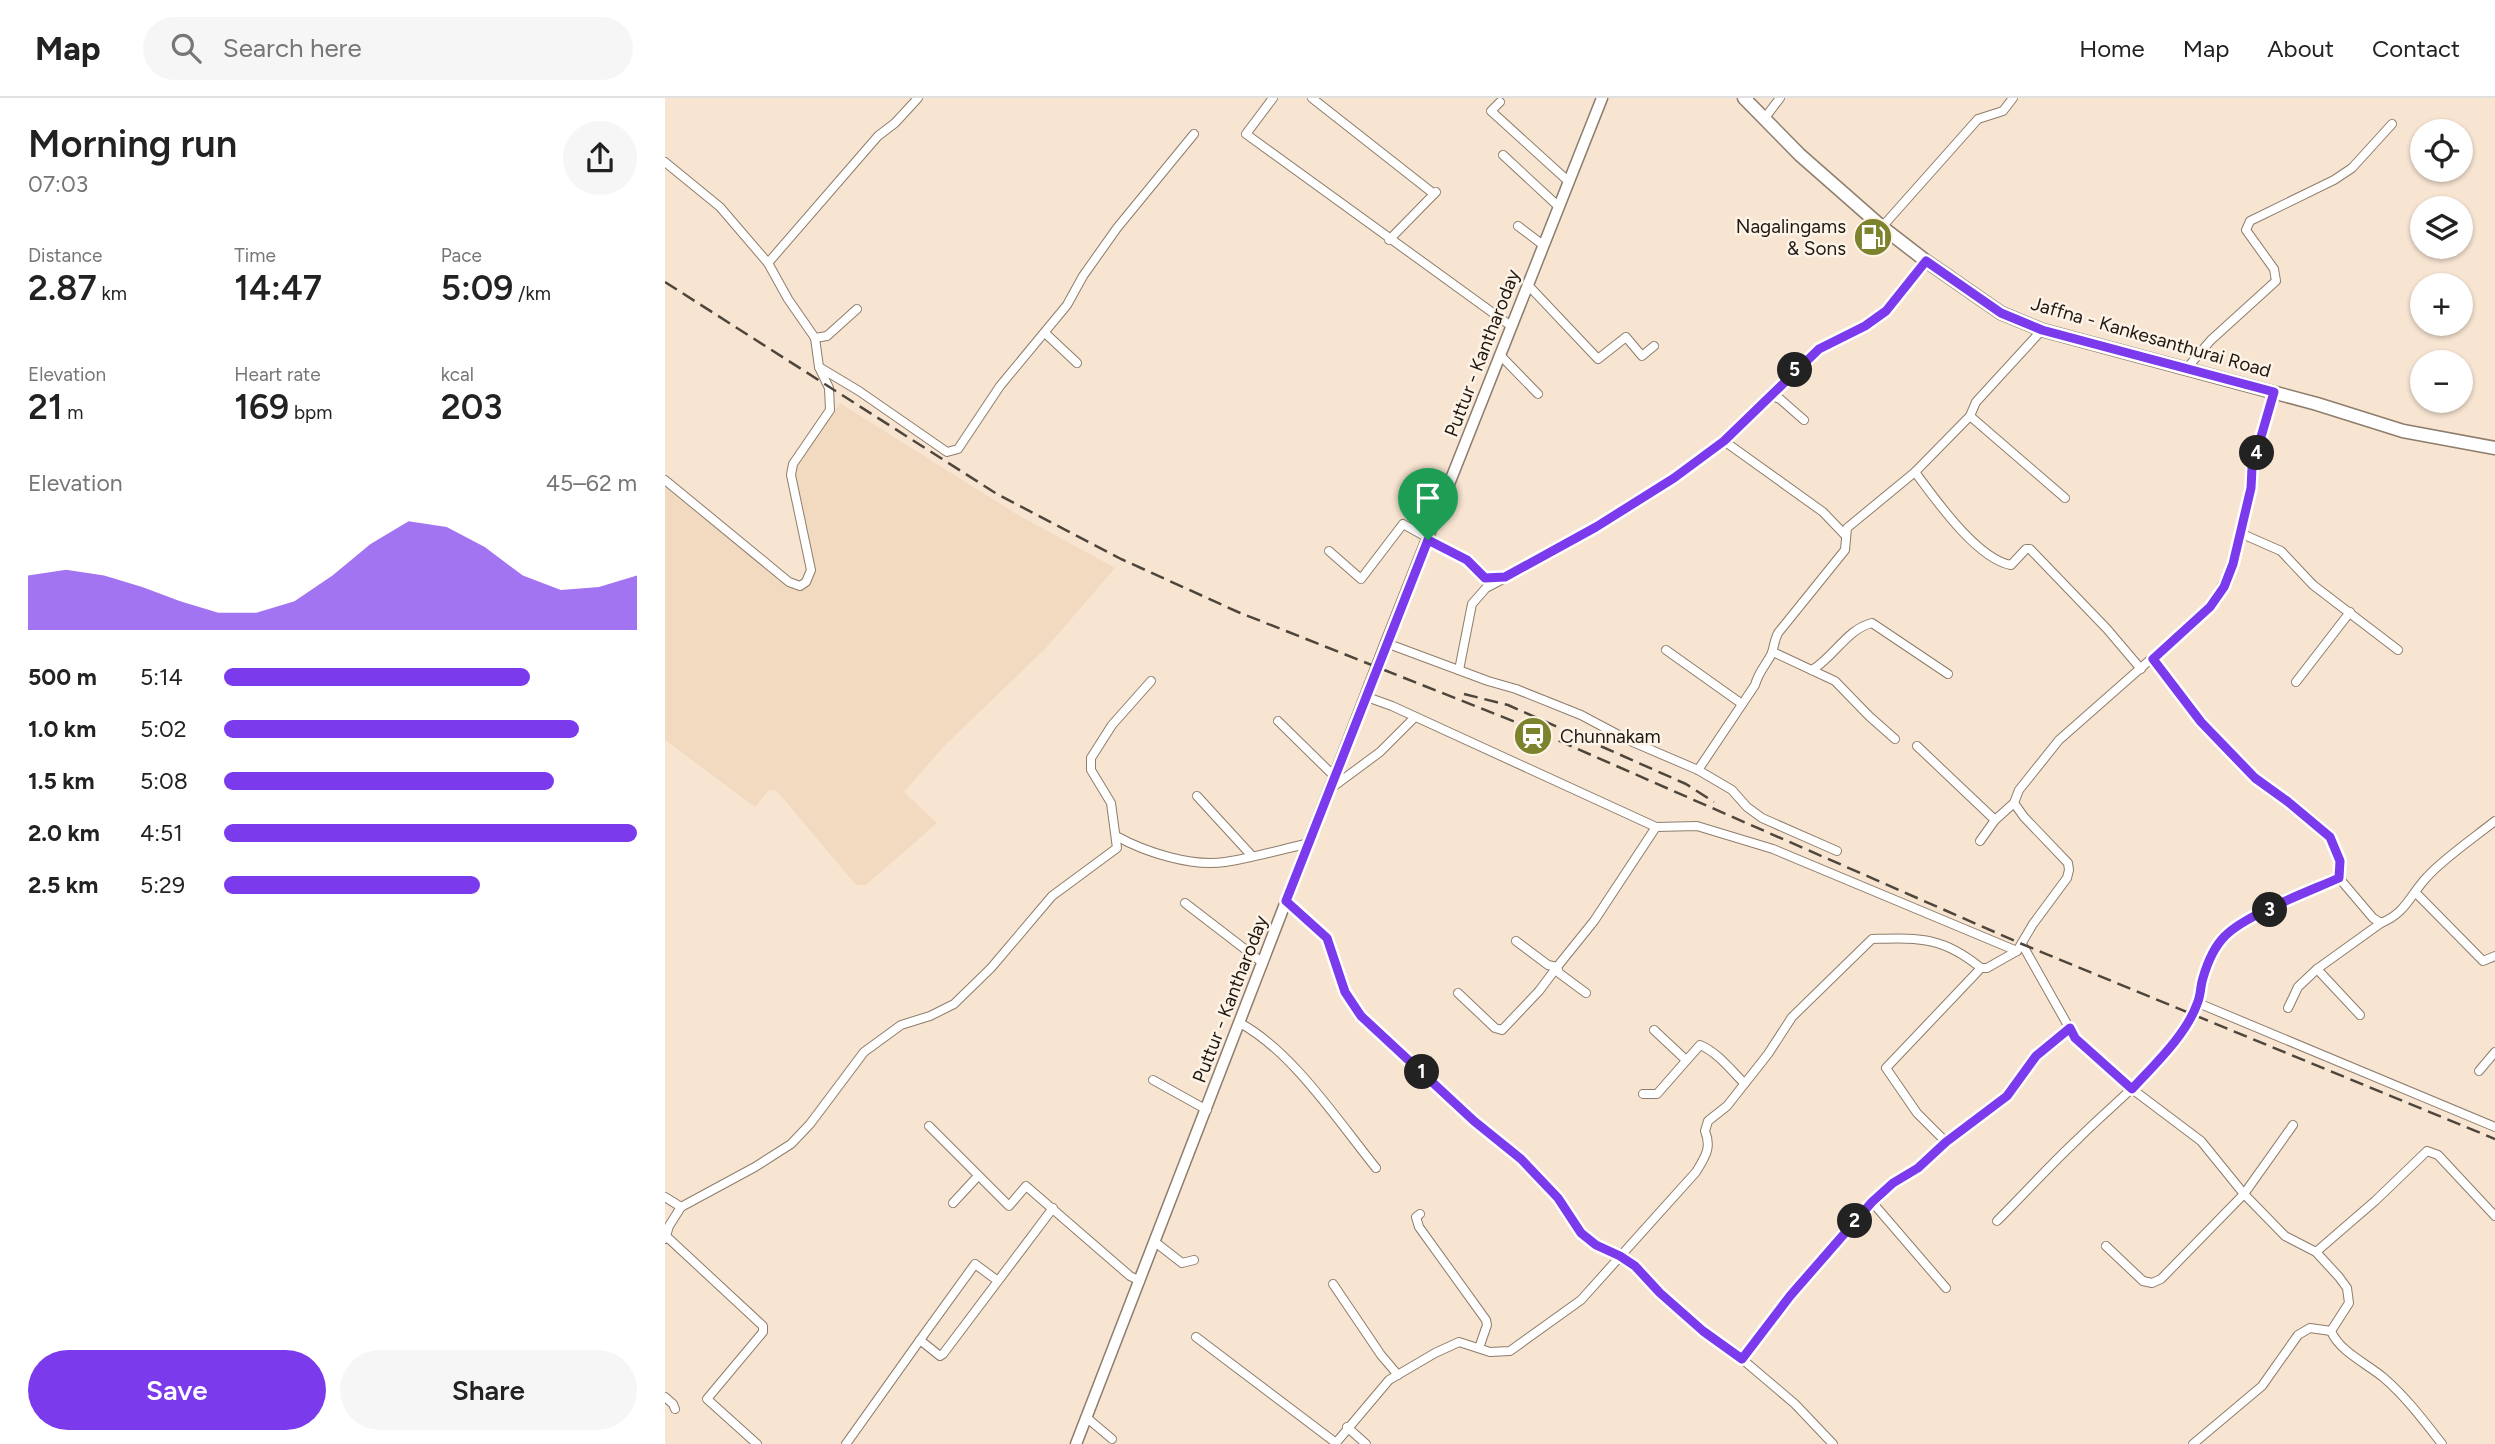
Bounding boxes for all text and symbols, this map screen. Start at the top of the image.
search box [143,17,633,80]
text: Map [35,29,101,68]
icon: search [167,29,205,67]
text: Search here [223,32,362,64]
text: Home [2079,34,2145,63]
text: Map [2183,34,2229,63]
text: About [2267,34,2334,63]
text: Contact [2372,34,2460,63]
map controls [2410,119,2473,413]
button: locate [2410,119,2473,182]
text: Morning run [28,121,237,167]
button: share [563,121,637,195]
text: 07:03 [28,170,88,198]
button: layers [2410,196,2473,259]
place label: Nagalingams & Sons [1736,215,1846,260]
fuel station icon: Nagalingams & Sons [1852,216,1894,258]
text: Distance [28,244,102,267]
text: Time [234,244,276,267]
text: Pace [441,244,482,267]
street label: Puttur - Kantharoday [1439,266,1525,440]
text: 2.87 [28,267,97,309]
text: 14:47 [234,267,322,309]
text: 5:09 [441,267,513,309]
button: + [2410,273,2473,336]
text: km [97,282,127,305]
text: /km [513,282,551,305]
street label: Jaffna - Kankesanthurai Road [2028,292,2274,382]
button: − [2410,350,2473,413]
pin: 5 [1777,352,1813,388]
text: 5 [1789,358,1800,381]
text: Elevation [28,363,106,386]
text: Heart rate [234,363,321,386]
text: kcal [441,363,474,386]
text: 21 [28,386,63,428]
text: 169 [234,386,289,428]
text: 203 [441,386,503,428]
text: m [63,401,84,424]
text: bpm [289,401,332,424]
pin: 4 [2239,436,2275,470]
text: 4 [2250,441,2263,464]
pin [1398,468,1458,540]
text: Elevation [28,469,123,497]
text: 45–62 m [546,469,637,497]
icon: arrive [1409,479,1447,517]
text: 500 m [28,663,97,691]
text: 5:14 [140,663,183,691]
text: 1.0 km [28,715,96,743]
text: 5:02 [140,715,187,743]
station icon: Chunnakam [1512,715,1554,757]
place label: Chunnakam [1560,725,1661,748]
text: 1.5 km [28,767,95,795]
text: 5:08 [140,767,188,795]
text: 2.0 km [28,819,100,847]
text: 4:51 [140,819,183,847]
text: 2.5 km [28,871,98,899]
text: 5:29 [140,871,185,899]
pin: 3 [2253,892,2287,928]
text: 3 [2264,898,2275,921]
street label: Puttur - Kantharoday [1187,912,1273,1086]
pin: 1 [1405,1054,1439,1090]
text: 1 [1417,1060,1426,1083]
pin: 2 [1837,1204,1873,1238]
text: 2 [1849,1209,1860,1232]
button: Save [28,1350,326,1430]
button: Share [340,1350,637,1430]

